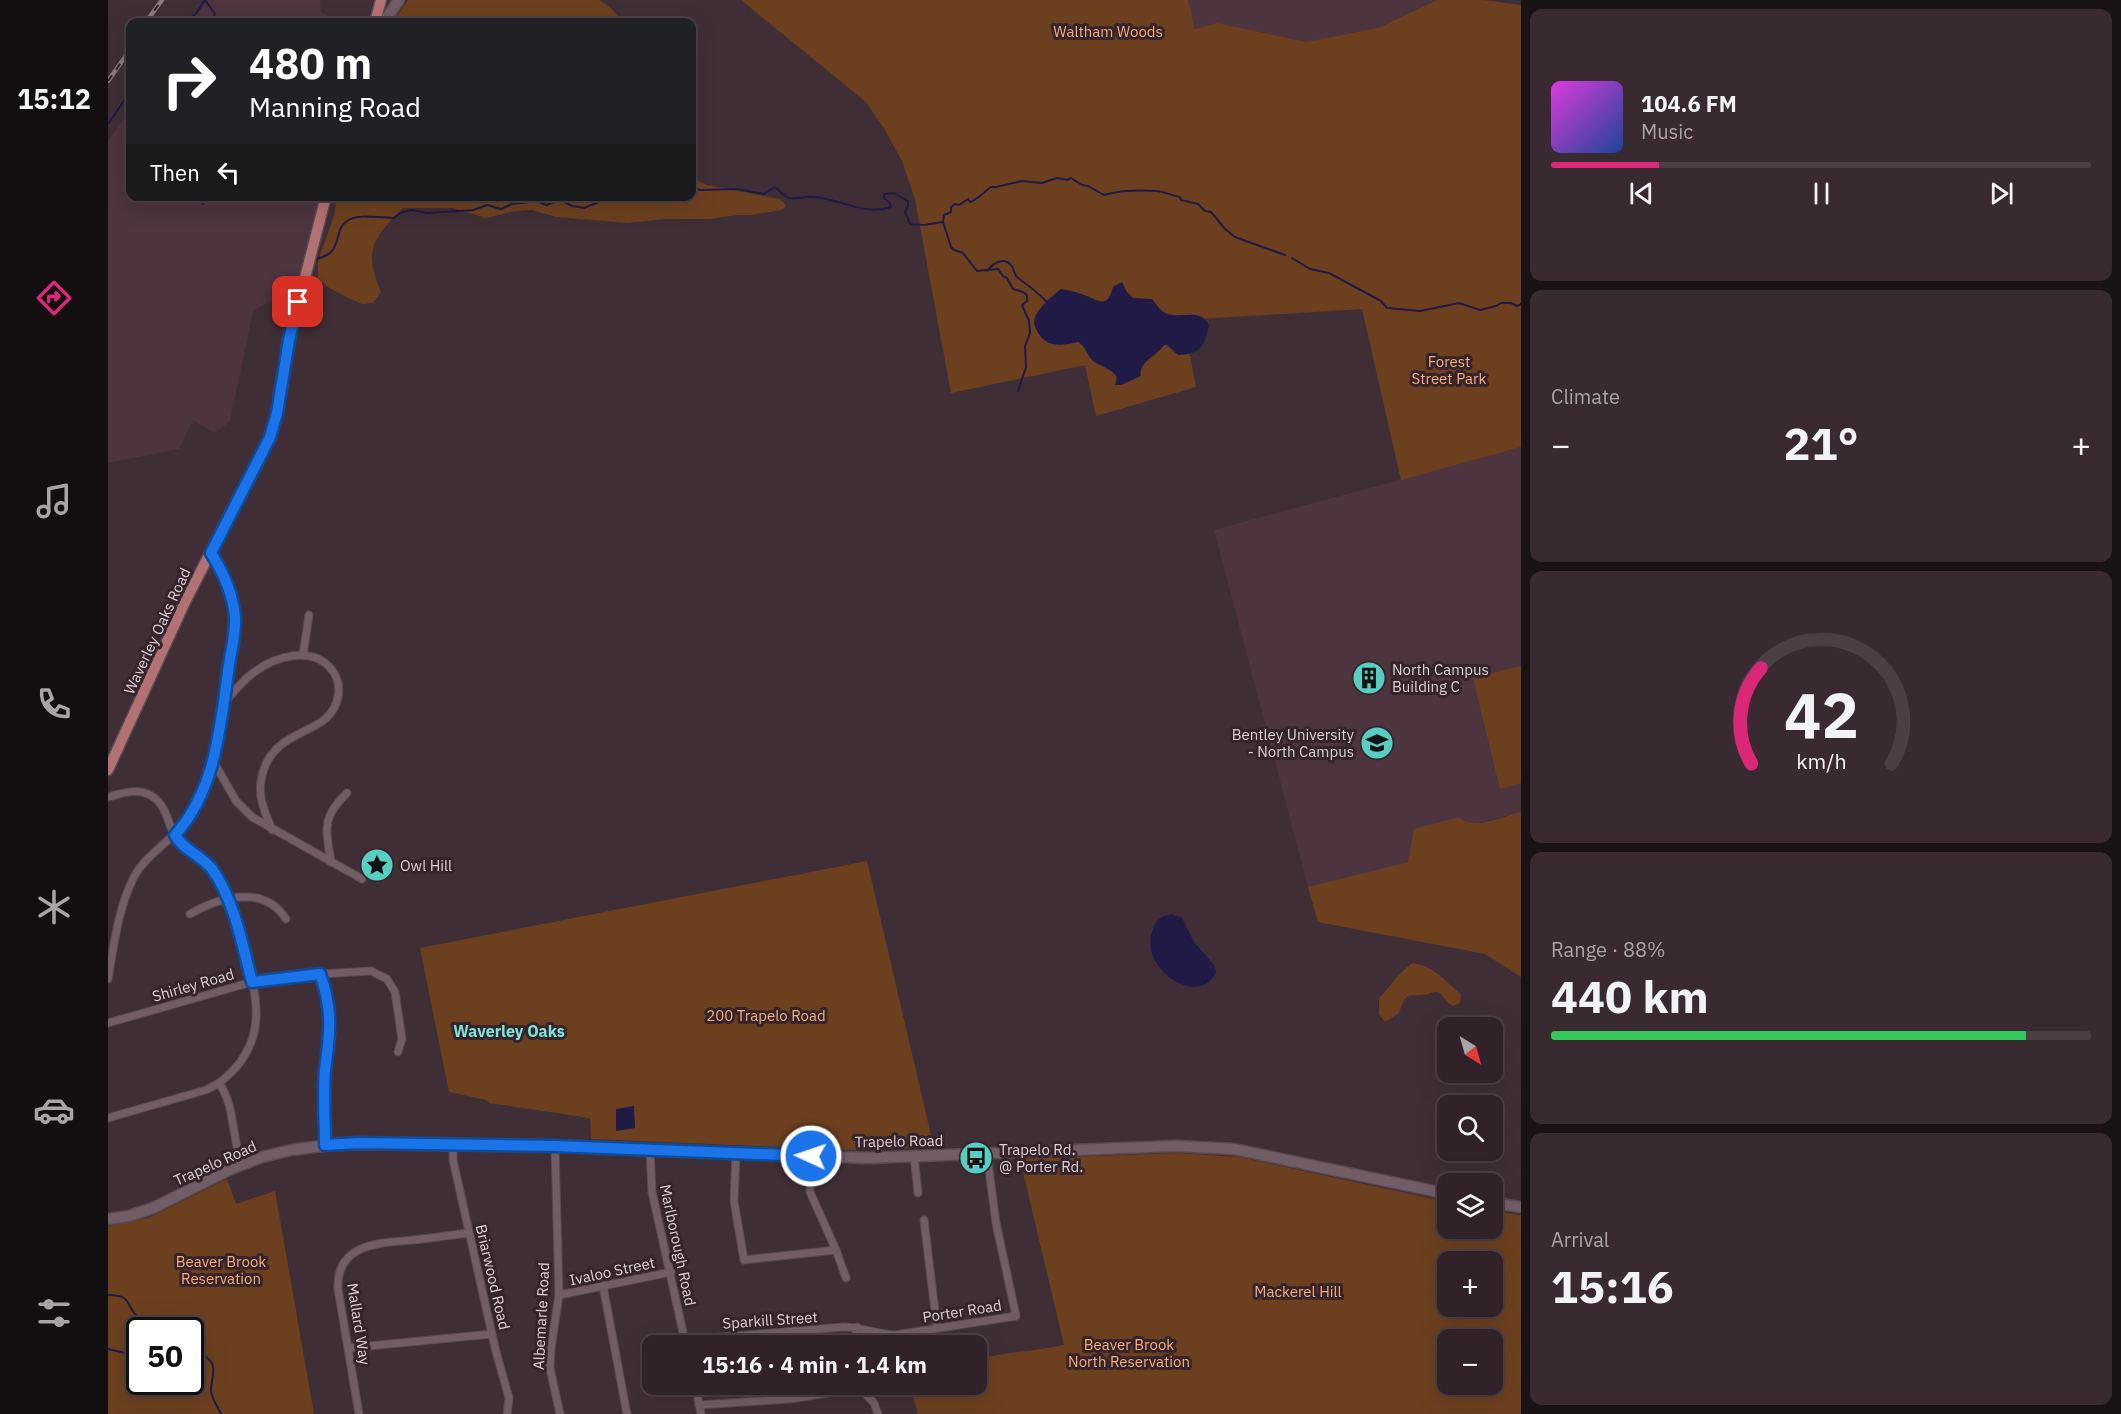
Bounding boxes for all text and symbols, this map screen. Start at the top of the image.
park label: Waltham Woods [1053,22,1163,41]
text: 480 m [249,36,372,91]
icon: right [150,42,228,120]
text: 15:12 [17,81,91,116]
text: Manning Road [249,89,421,124]
text: 104.6 FM [1641,89,1737,118]
text: Music [1641,118,1693,145]
icon: left [212,156,245,189]
text: Then [150,158,200,187]
icon: previous [1625,177,1658,210]
icon: pause [1805,177,1838,210]
icon: next [1985,177,2018,210]
pin [272,276,323,327]
icon: directions [33,277,75,319]
icon: arrive [281,285,314,318]
park label: Forest Street Park [1411,352,1487,388]
text: Climate [1551,383,1620,410]
text: 21° [1783,414,1859,472]
text: − [1551,423,1571,466]
text: + [2071,423,2091,466]
icon: music [33,480,75,522]
street label: Waverley Oaks Road [119,565,195,697]
building icon: North Campus Building C [1351,660,1387,696]
place label: North Campus Building C [1392,660,1489,696]
text: 42 [1784,674,1858,755]
icon: phone [33,683,75,725]
place label: Bentley University - North Campus [1232,725,1355,761]
school or university icon: Bentley University - North Campus [1359,725,1395,761]
text: km/h [1796,747,1846,775]
place icon: Owl Hill [359,847,395,883]
place label: Owl Hill [400,856,452,875]
icon: climate [33,886,75,928]
text: Range · 88% [1551,936,1666,963]
street label: Shirley Road [150,964,236,1006]
text: 440 km [1551,967,1709,1025]
park label: 200 Trapelo Road [706,1006,826,1025]
north arrow [1437,1017,1503,1083]
map controls [1437,1017,1503,1395]
district label: Waverley Oaks [453,1021,565,1041]
icon: car [33,1089,75,1131]
button: search [1437,1095,1503,1161]
position arrow [779,1124,843,1188]
street label: Trapelo Road [854,1131,944,1151]
street label: Trapelo Road [171,1136,259,1190]
bus stop icon: Trapelo Rd. @ Porter Rd. [958,1140,994,1176]
place label: Trapelo Rd. @ Porter Rd. [999,1140,1083,1176]
button: layers [1437,1173,1503,1239]
street label: Marlborough Road [656,1183,700,1307]
street label: Briarwood Road [472,1222,514,1332]
text: Arrival [1551,1226,1609,1253]
button: + [1437,1251,1503,1317]
park label: Beaver Brook Reservation [176,1252,266,1288]
street label: Ivaloo Street [568,1253,656,1289]
text: 15:16 [1551,1257,1674,1315]
street label: Albemarle Road [529,1262,553,1370]
street label: Mallard Way [343,1282,375,1367]
park label: Mackerel Hill [1254,1282,1342,1301]
icon: filters [33,1292,75,1334]
street label: Porter Road [921,1295,1003,1327]
street label: Sparkill Street [722,1307,818,1333]
speed limit sign: 50 [126,1317,204,1395]
button: − [1437,1329,1503,1395]
park label: Beaver Brook North Reservation [1068,1335,1190,1371]
text: 15:16 · 4 min · 1.4 km [702,1350,927,1379]

